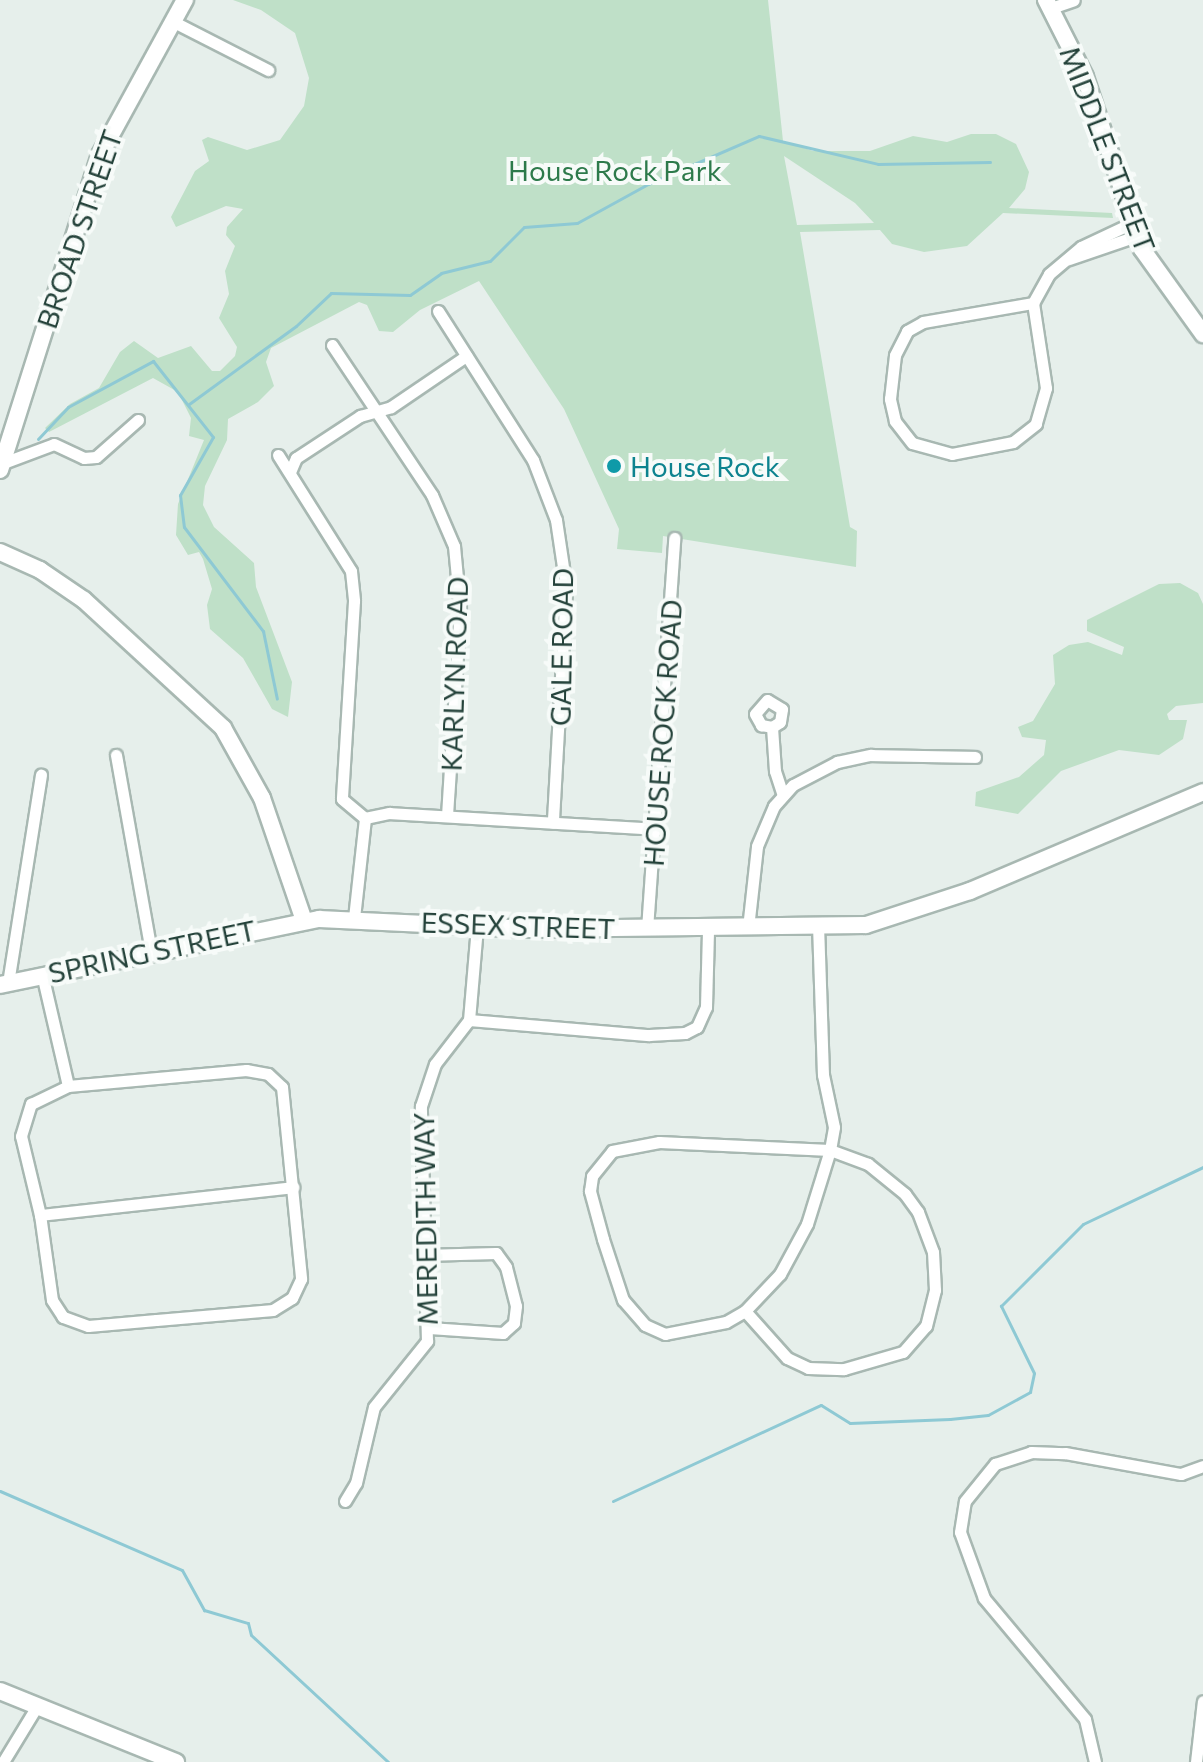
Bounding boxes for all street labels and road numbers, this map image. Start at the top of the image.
street label: MIDDLE STREET [1053,41,1163,257]
street label: BROAD STREET [29,125,129,333]
street label: GALE ROAD [543,568,579,726]
street label: KARLYN ROAD [434,576,474,772]
street label: HOUSE ROCK ROAD [636,598,688,868]
street label: ESSEX STREET [420,905,616,945]
street label: SPRING STREET [45,913,259,989]
street label: MEREDITH WAY [406,1112,444,1326]

